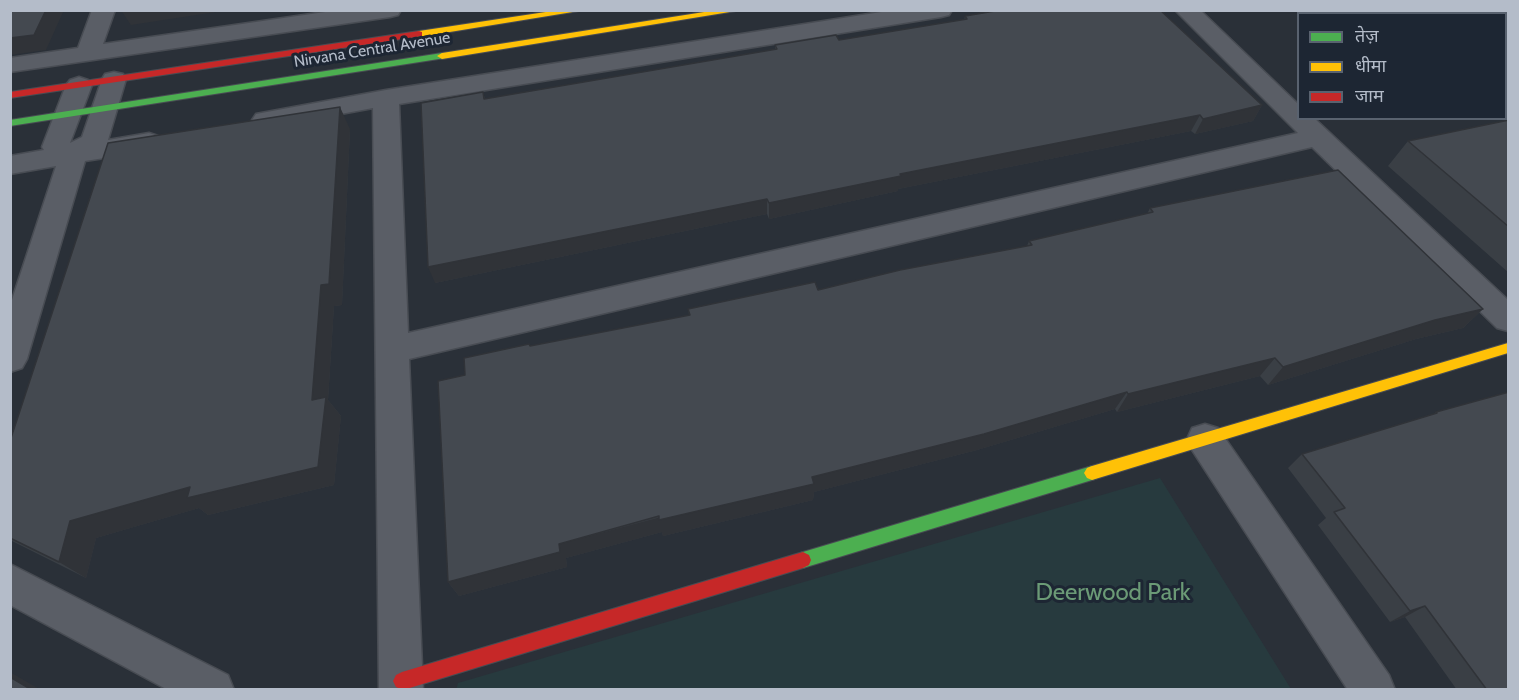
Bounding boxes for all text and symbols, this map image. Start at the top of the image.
legend [1297,12,1507,120]
text: तेज़ [1355,25,1379,47]
street label: Nirvana Central Avenue [292,28,452,72]
text: धीमा [1355,55,1386,77]
text: जाम [1355,85,1384,107]
park label: Deerwood Park [1035,579,1191,607]

